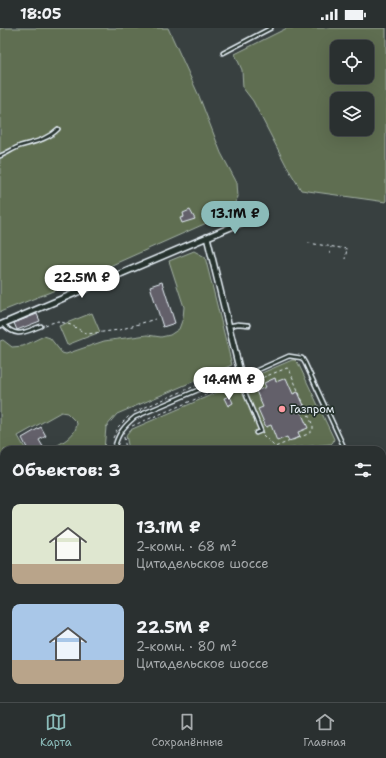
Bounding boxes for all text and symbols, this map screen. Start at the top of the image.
text: 18:05 [20,4,61,24]
map controls [330,40,374,136]
button: locate [330,40,374,84]
button: layers [330,92,374,136]
pin: 13.1M ₽ [198,201,272,235]
text: 13.1M ₽ [210,205,260,222]
pin: 22.5M ₽ [45,265,119,299]
text: 22.5M ₽ [54,269,110,286]
pin: 14.4M ₽ [192,367,266,401]
text: 14.4M ₽ [203,371,256,388]
place label: Газпром [290,402,335,417]
marker: Газпром [277,404,287,414]
text: Объектов: 3 [12,459,121,481]
icon: filters [352,459,374,481]
text: 13.1M ₽ [136,516,201,538]
icon: home [44,520,92,568]
text: 2-комн. · 68 m² [136,538,237,555]
text: Цитадельское шоссе [136,555,269,572]
text: 22.5M ₽ [136,616,210,638]
icon: home [44,620,92,668]
text: 2-комн. · 80 m² [136,638,237,655]
text: Цитадельское шоссе [136,655,269,672]
tab: Карта [40,711,71,750]
tab: Сохранённые [151,711,223,750]
tab: Главная [303,711,346,750]

